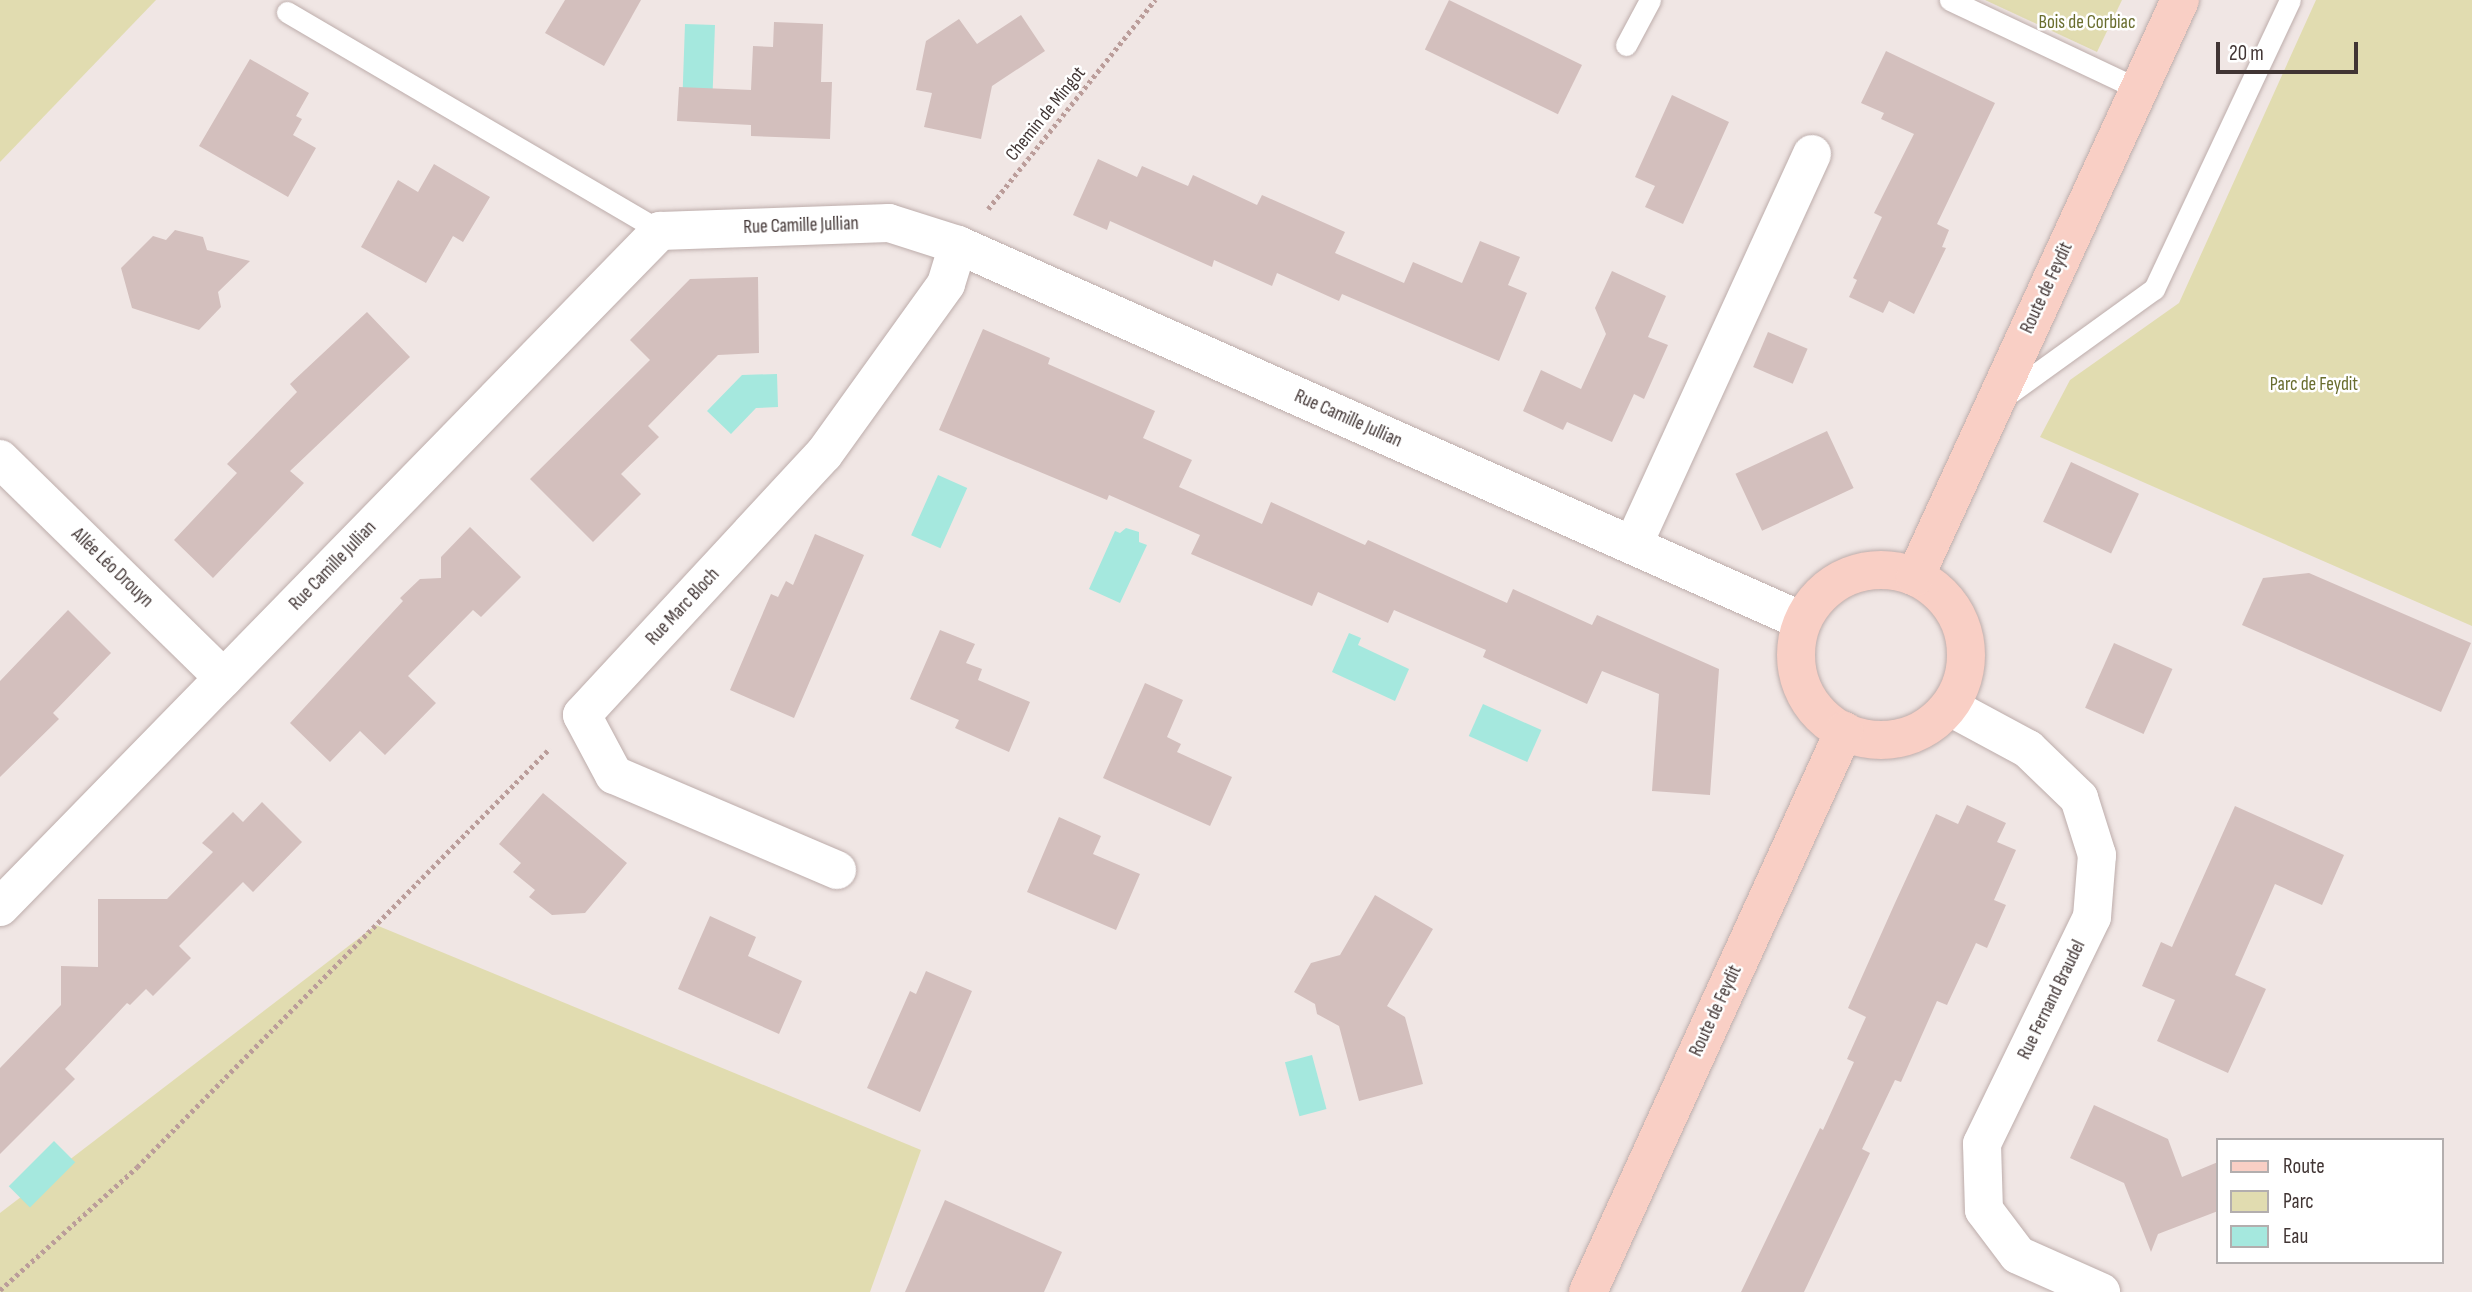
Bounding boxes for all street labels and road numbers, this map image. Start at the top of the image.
street label: Chemin de Mingot [1001,62,1091,166]
street label: Rue Camille Jullian [743,213,859,239]
street label: Route de Feydit [2016,239,2078,337]
street label: Rue Camille Jullian [1291,385,1405,453]
street label: Rue Camille Jullian [285,517,381,615]
street label: Allée Léo Drouyn [66,523,158,613]
street label: Rue Marc Bloch [641,564,725,650]
street label: Rue Fernand Braudel [2013,937,2091,1063]
street label: Route de Feydit [1685,962,1747,1060]

